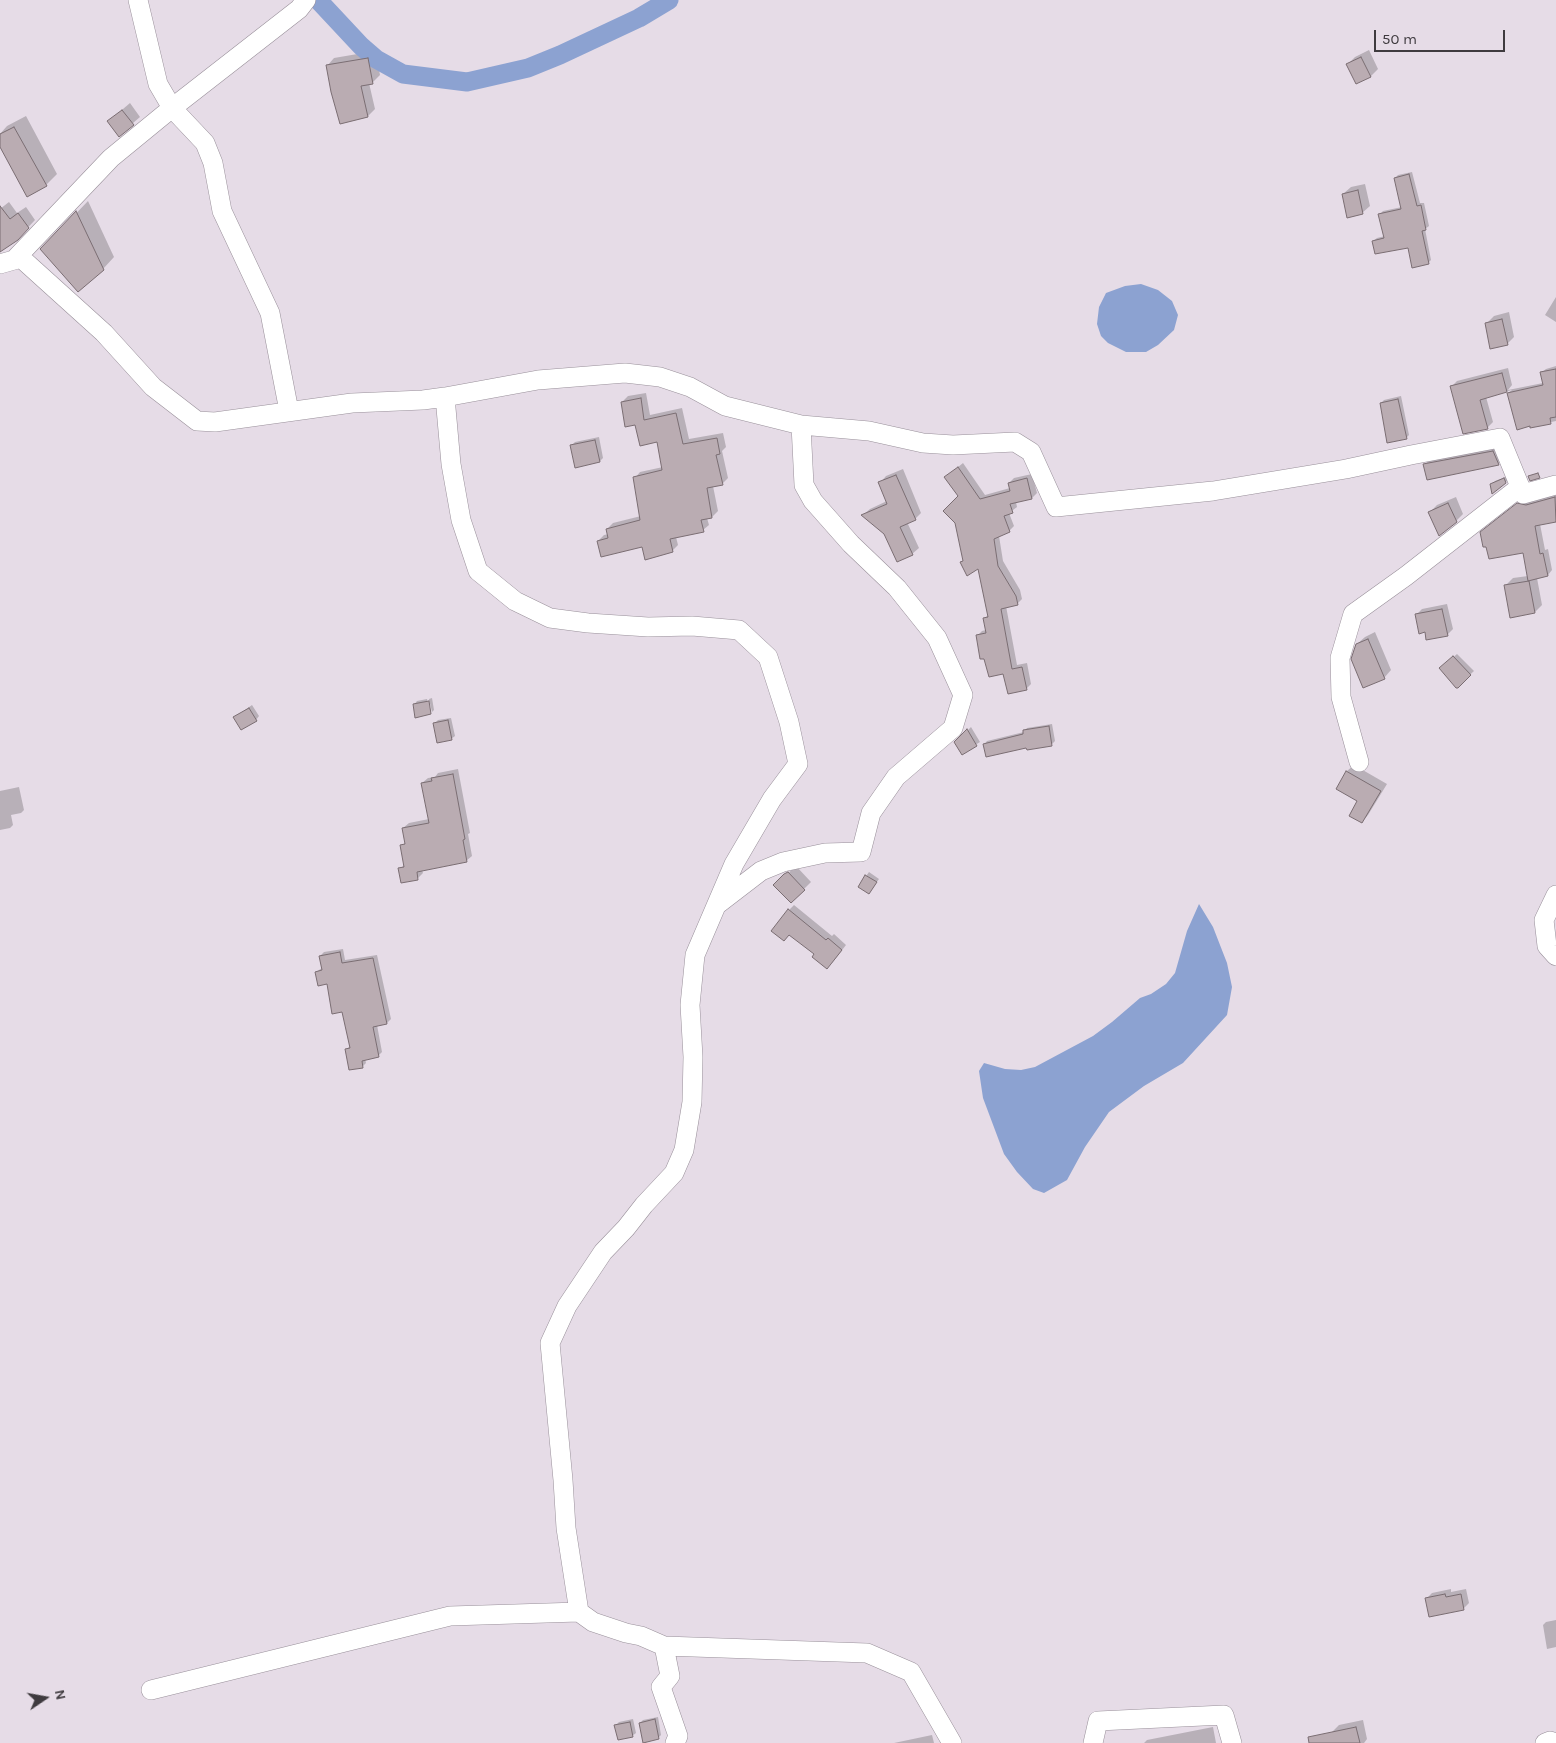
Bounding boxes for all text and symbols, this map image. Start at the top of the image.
scale bar [1376,20,1507,52]
text: 50 m [1382,30,1417,48]
north arrow [20,1673,70,1723]
text: N [51,1688,70,1701]

